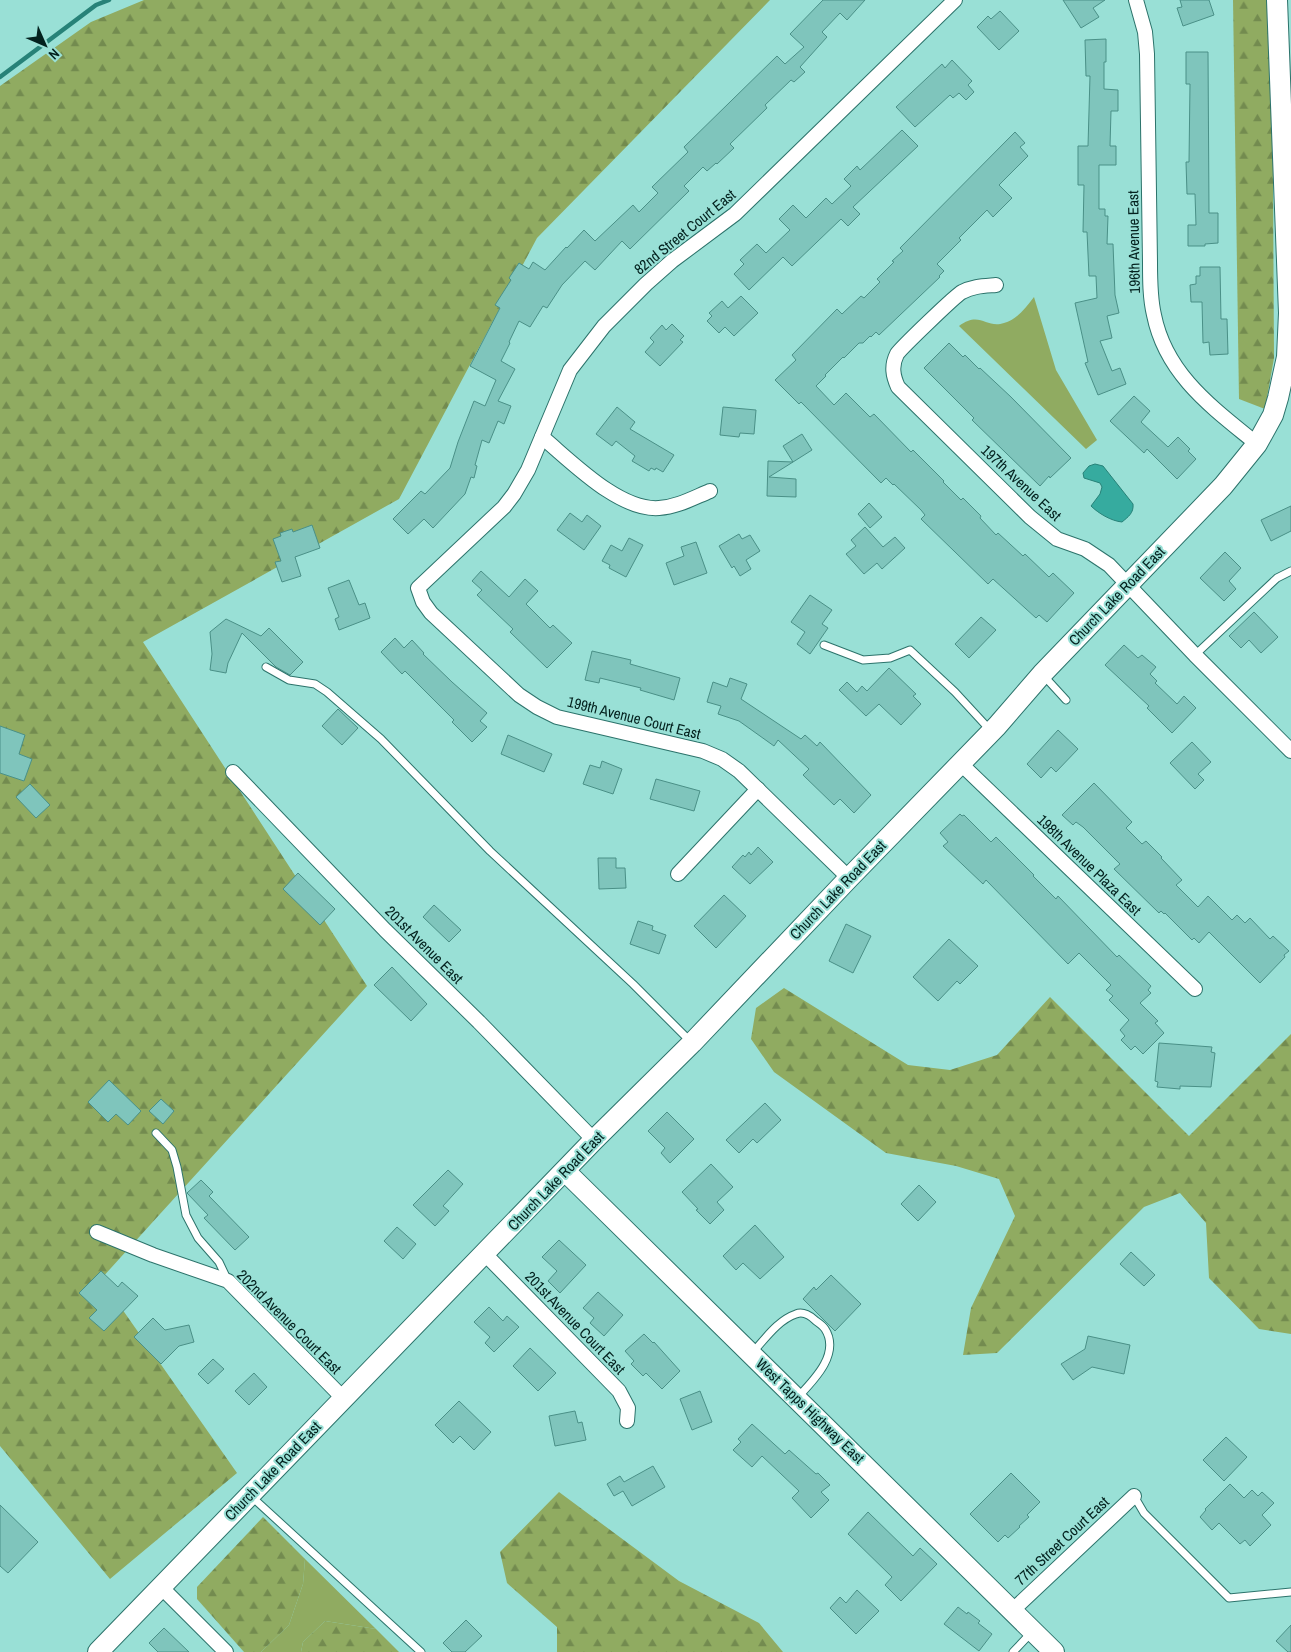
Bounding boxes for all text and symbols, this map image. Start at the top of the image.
north arrow [20,20,70,70]
text: N [45,45,63,63]
street label: 82nd Street Court East [629,184,740,279]
street label: 196th Avenue East [1122,190,1145,294]
street label: 197th Avenue East [976,440,1067,526]
street label: Church Lake Road East [1064,541,1170,650]
street label: 199th Avenue Court East [565,691,703,744]
street label: 198th Avenue Plaza East [1033,809,1146,920]
street label: Church Lake Road East [785,835,891,944]
street label: 201st Avenue East [381,901,468,989]
street label: Church Lake Road East [503,1126,609,1235]
street label: 202nd Avenue Court East [232,1265,347,1379]
street label: 201st Avenue Court East [521,1266,631,1379]
street label: West Tapps Highway East [751,1353,870,1468]
street label: Church Lake Road East [220,1416,326,1525]
street label: 77th Street Court East [1010,1491,1114,1590]

